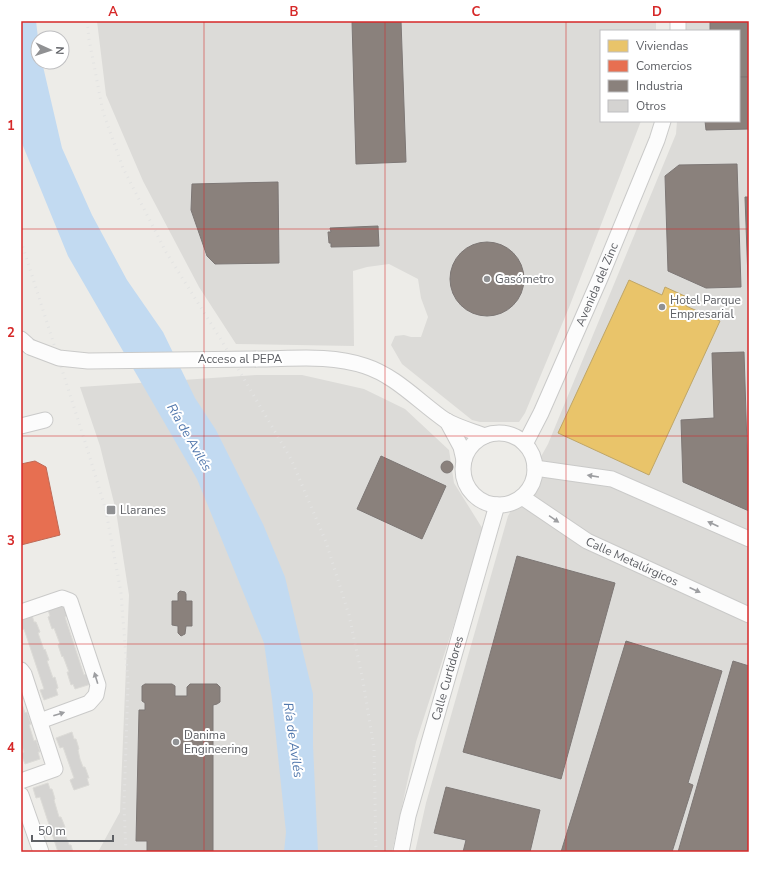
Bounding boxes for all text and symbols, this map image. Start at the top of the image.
text: A [108,3,118,21]
text: B [290,3,299,21]
text: C [472,3,481,21]
text: D [652,3,662,21]
north arrow [30,30,70,70]
legend [600,30,740,122]
text: Viviendas [635,38,689,54]
text: N [52,46,67,55]
text: Comercios [636,58,692,74]
text: Industria [636,78,683,94]
text: Otros [636,98,666,114]
text: 1 [7,117,15,135]
street label: Avenida del Zinc [572,240,622,329]
place label: Gasómetro [495,271,555,287]
marker: Gasómetro [482,274,492,284]
place label: Hotel Parque Empresarial [670,292,741,322]
marker: Hotel Parque Empresarial [657,302,667,312]
text: 2 [7,324,15,342]
street label: Acceso al PEPA [198,351,283,367]
water label: Ría de Avilés [162,400,216,475]
one-way arrow [587,473,599,479]
place label: Llaranes [120,502,166,518]
marker: Llaranes [105,504,117,516]
one-way arrow [549,515,559,523]
one-way arrow [707,520,719,526]
text: 3 [7,532,15,550]
street label: Calle Metalúrgicos [583,533,681,590]
one-way arrow [689,587,701,593]
street label: Calle Curtidores [428,634,467,722]
one-way arrow [93,672,99,684]
water label: Ría de Avilés [279,701,307,779]
one-way arrow [54,711,66,717]
place label: Danima Engineering [184,727,248,757]
marker: Danima Engineering [171,737,181,747]
text: 4 [7,739,15,757]
scale bar [32,817,113,843]
text: 50 m [38,823,66,839]

